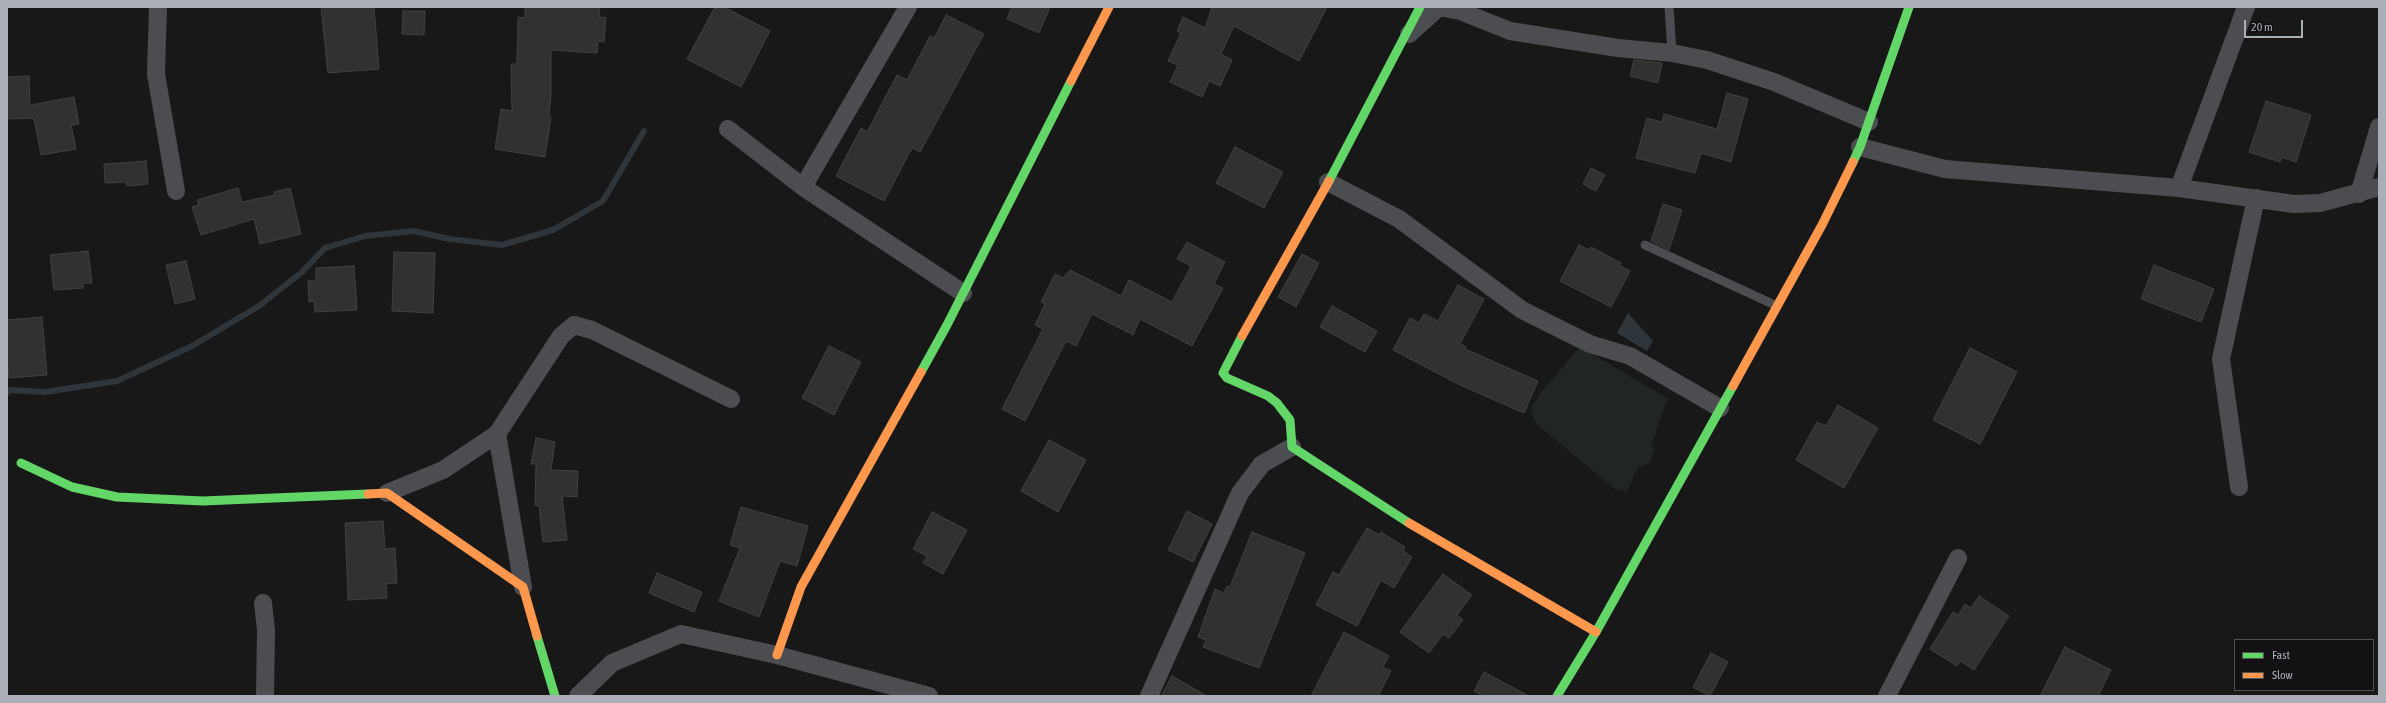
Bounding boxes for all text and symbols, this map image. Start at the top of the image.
scale bar [2246,12,2305,38]
text: 20 m [2251,20,2273,34]
legend [2234,639,2374,691]
text: Fast [2272,648,2290,662]
text: Slow [2272,668,2293,682]

